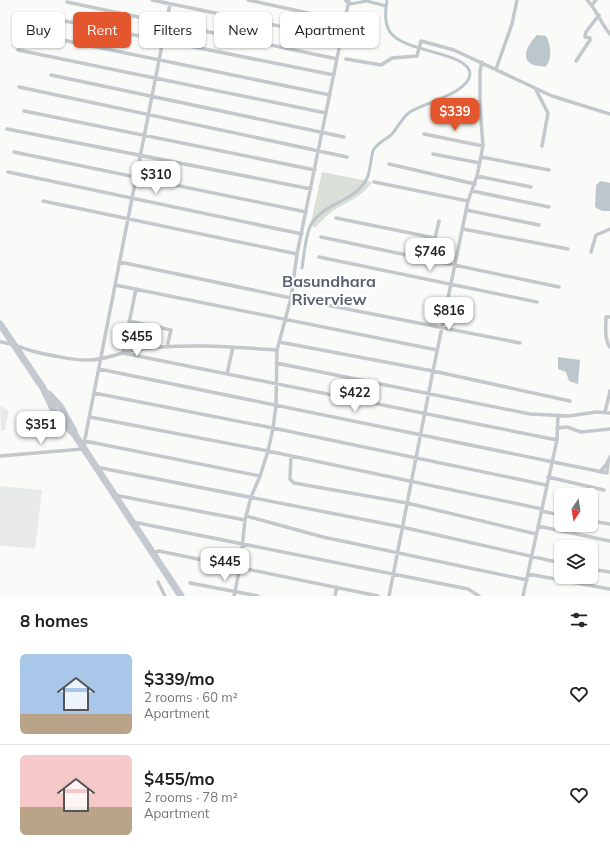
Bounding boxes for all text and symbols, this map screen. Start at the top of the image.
chip: Buy [12,12,65,48]
chip: Rent [73,12,131,48]
chip: Filters [139,12,206,48]
chip: New [214,12,272,48]
chip: Apartment [280,12,379,48]
pin: $339 [431,98,479,132]
text: $339 [439,103,471,119]
pin: $310 [132,161,180,195]
text: $310 [140,166,172,182]
pin: $746 [406,238,454,272]
text: $746 [414,243,446,259]
district label: Basundhara Riverview [282,271,376,309]
pin: $816 [425,297,473,331]
text: $816 [433,302,465,318]
pin: $455 [113,323,161,357]
text: $455 [121,328,153,344]
pin: $422 [331,379,379,413]
text: $422 [339,384,371,400]
pin: $351 [17,411,65,445]
text: $351 [25,416,57,432]
north arrow [554,488,598,532]
map controls [554,488,598,584]
button: layers [554,540,598,584]
pin: $445 [201,548,249,582]
text: $445 [209,553,241,569]
icon: filters [568,609,590,631]
text: 8 homes [20,610,88,631]
text: $339/mo [144,668,215,689]
icon: home [52,670,100,718]
icon: heart [568,683,590,705]
text: 2 rooms · 60 m² [144,689,238,705]
text: Apartment [144,705,209,721]
text: $455/mo [144,768,215,789]
icon: home [52,771,100,819]
icon: heart [568,784,590,806]
text: 2 rooms · 78 m² [144,789,238,805]
text: Apartment [144,805,209,821]

